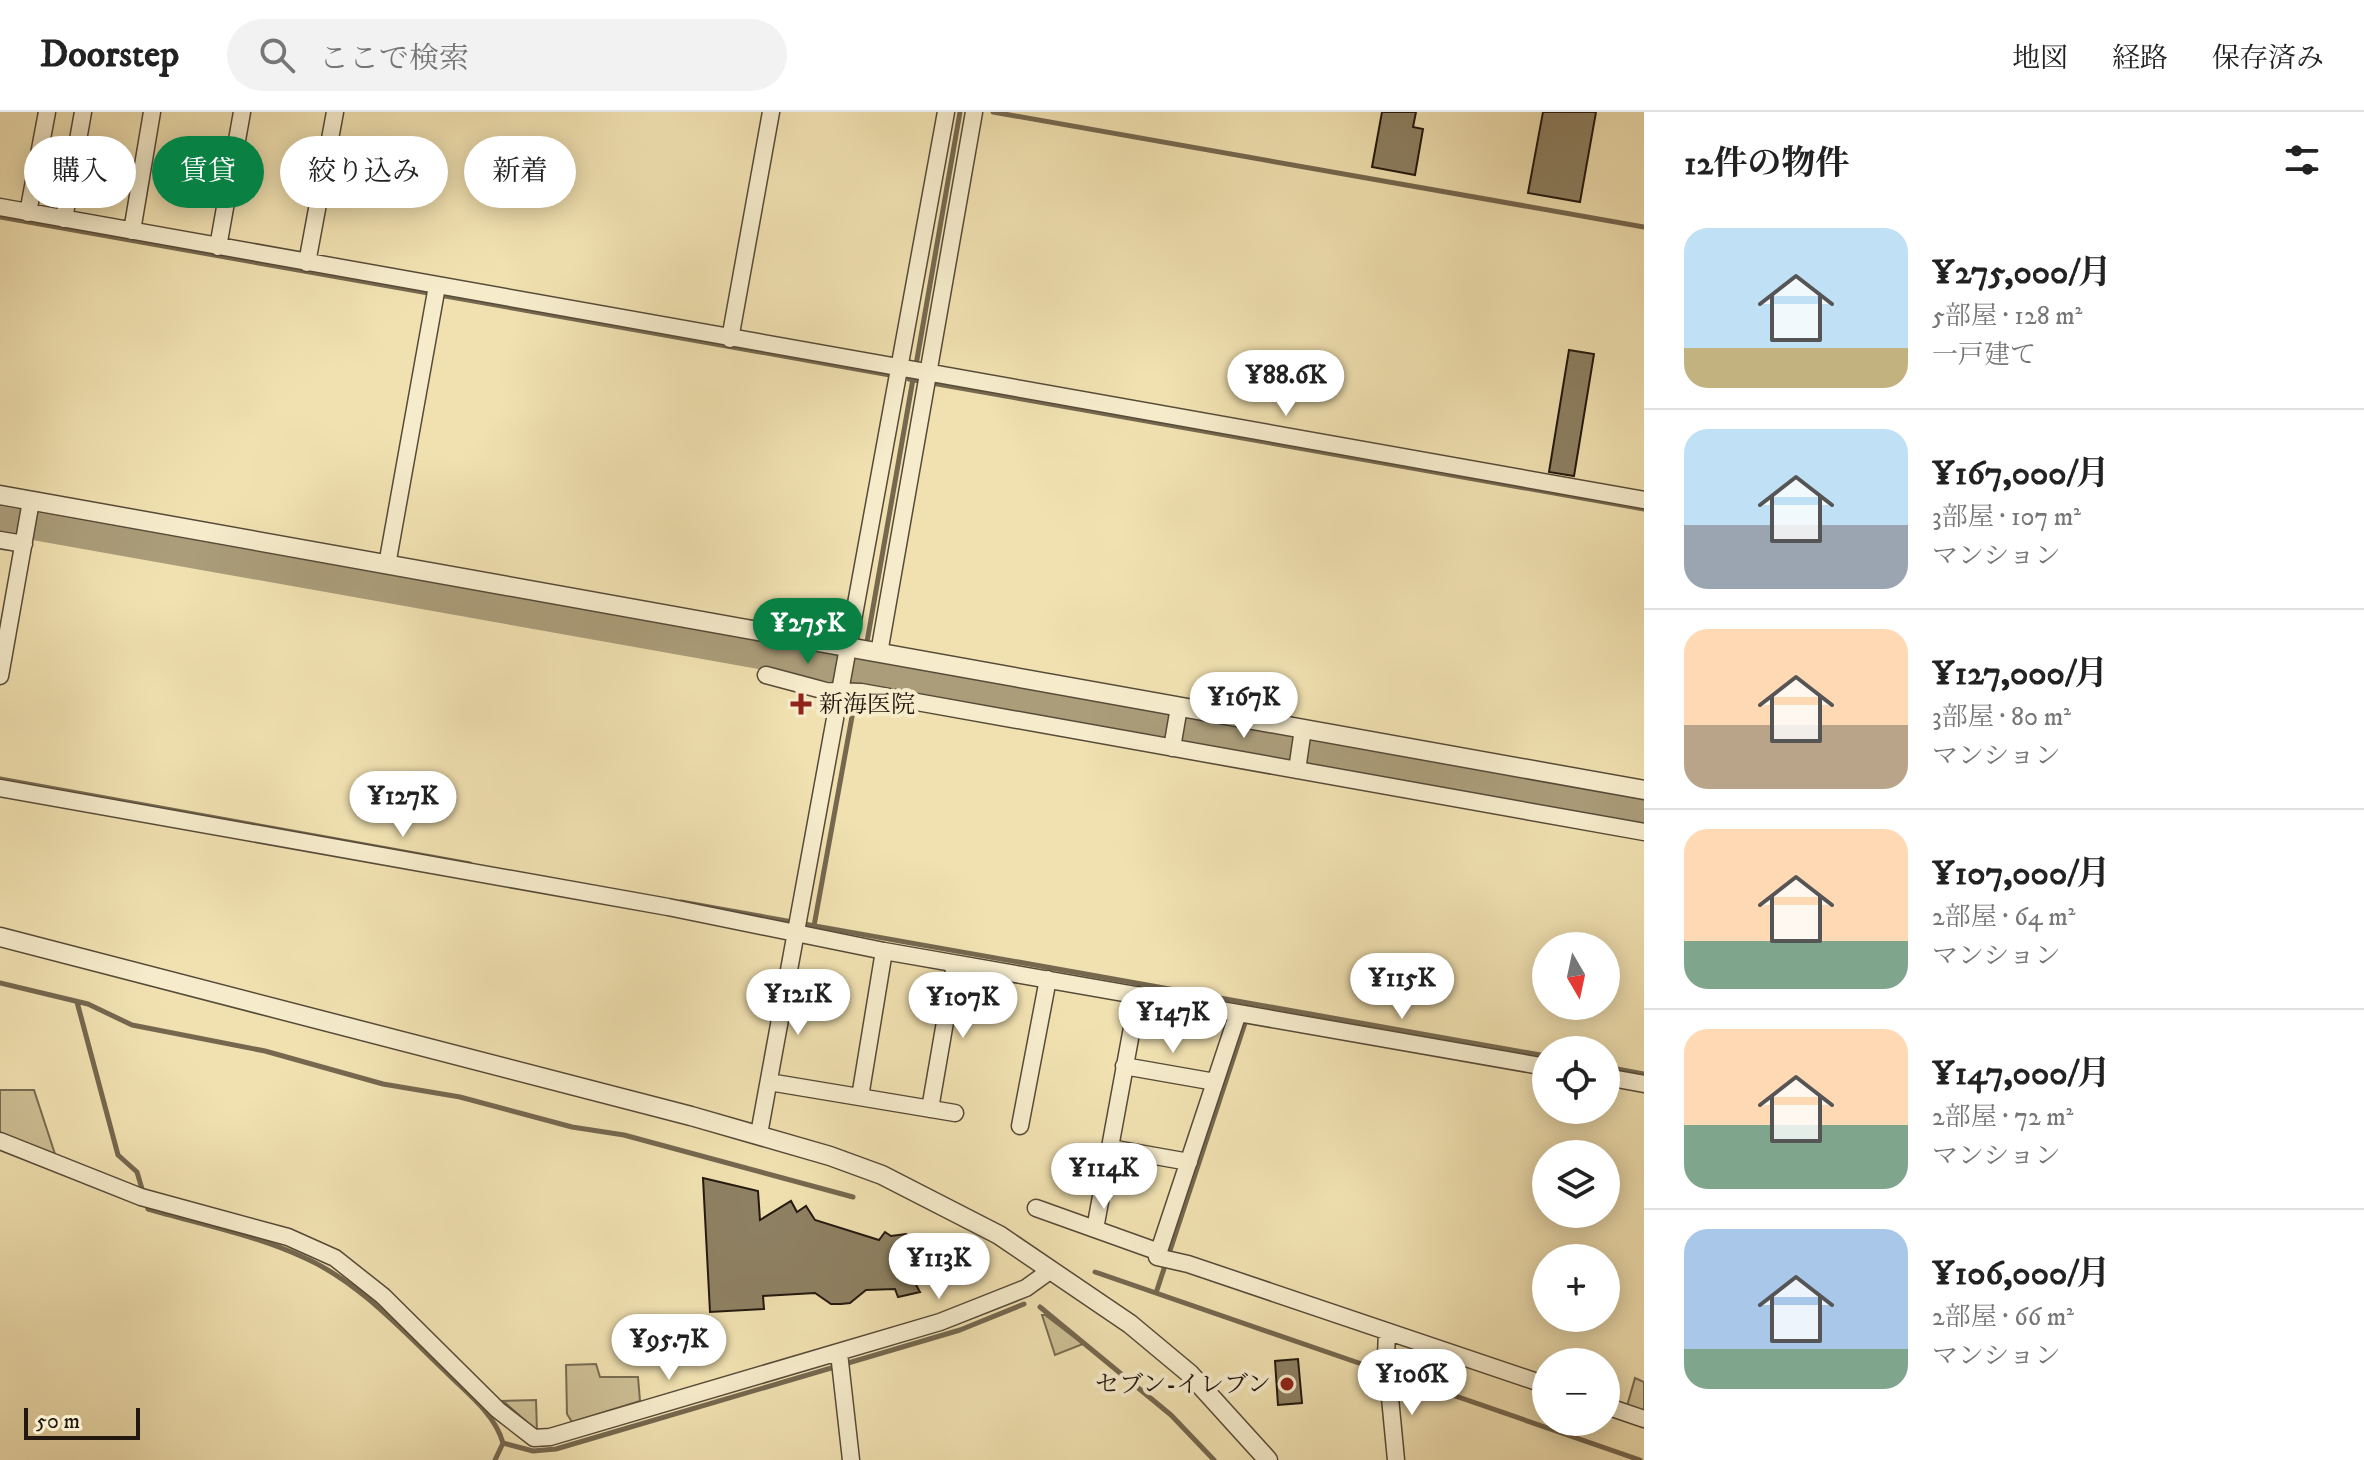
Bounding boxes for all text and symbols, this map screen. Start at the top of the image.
search box [227,19,787,91]
text: Doorstep [40,31,179,79]
icon: search [255,33,299,77]
text: ここで検索 [319,41,469,78]
text: 地図 [2012,41,2068,76]
text: 経路 [2112,41,2168,76]
text: 保存済み [2212,41,2324,76]
chip: 購入 [24,136,136,208]
chip: 賃貸 [152,136,264,208]
chip: 絞り込み [280,136,448,208]
chip: 新着 [464,136,576,208]
icon: filters [2280,138,2324,182]
text: 12件の物件 [1684,143,1849,185]
text: ¥275,000/月 [1932,252,2112,294]
icon: home [1748,260,1844,356]
text: 5部屋 · 128 m² [1932,300,2082,333]
text: 一戸建て [1932,339,2036,372]
pin: ¥88.6K [1221,350,1351,418]
text: ¥88.6K [1245,359,1327,392]
text: ¥167,000/月 [1932,453,2110,495]
icon: home [1748,461,1844,557]
text: 3部屋 · 107 m² [1932,501,2081,534]
text: マンション [1932,540,2061,573]
pin: ¥275K [752,598,864,666]
text: ¥275K [771,607,845,640]
text: ¥127,000/月 [1932,653,2108,695]
icon: home [1748,661,1844,757]
pin: ¥167K [1188,672,1300,740]
text: ¥167K [1208,681,1280,714]
place label: 新海医院 [819,690,915,720]
marker: 新海医院 [790,693,812,715]
text: 3部屋 · 80 m² [1932,701,2071,734]
text: マンション [1932,740,2061,773]
pin: ¥127K [347,771,459,839]
text: ¥127K [367,780,439,813]
text: ¥107,000/月 [1932,853,2110,895]
icon: home [1748,861,1844,957]
text: 2部屋 · 64 m² [1932,901,2075,934]
north arrow [1532,932,1620,1020]
map controls [1532,932,1620,1436]
text: マンション [1932,940,2061,973]
pin: ¥115K [1346,953,1458,1021]
text: ¥115K [1368,962,1436,995]
pin: ¥121K [742,969,854,1037]
pin: ¥107K [907,972,1019,1040]
text: ¥121K [764,978,832,1011]
text: ¥107K [927,981,999,1014]
pin: ¥147K [1117,987,1229,1055]
text: ¥147K [1136,996,1210,1029]
button: locate [1532,1036,1620,1124]
text: ¥147,000/月 [1932,1053,2111,1095]
icon: home [1748,1061,1844,1157]
text: 2部屋 · 72 m² [1932,1101,2073,1134]
button: layers [1532,1140,1620,1228]
text: マンション [1932,1140,2061,1173]
pin: ¥114K [1048,1143,1160,1211]
text: ¥114K [1069,1152,1139,1185]
pin: ¥113K [883,1233,995,1301]
text: ¥113K [907,1242,971,1275]
button: + [1532,1244,1620,1332]
text: ¥106,000/月 [1932,1253,2110,1295]
icon: home [1748,1261,1844,1357]
text: 2部屋 · 66 m² [1932,1301,2074,1334]
pin: ¥95.7K [604,1314,734,1382]
text: ¥95.7K [629,1323,709,1356]
text: マンション [1932,1340,2061,1373]
button: − [1532,1348,1620,1436]
pin: ¥106K [1356,1349,1468,1417]
text: ¥106K [1376,1358,1448,1391]
place label: セブン-イレブン [1095,1370,1271,1400]
marker: セブン-イレブン [1278,1375,1296,1393]
scale bar [24,1404,140,1440]
text: 50 m [36,1408,80,1435]

